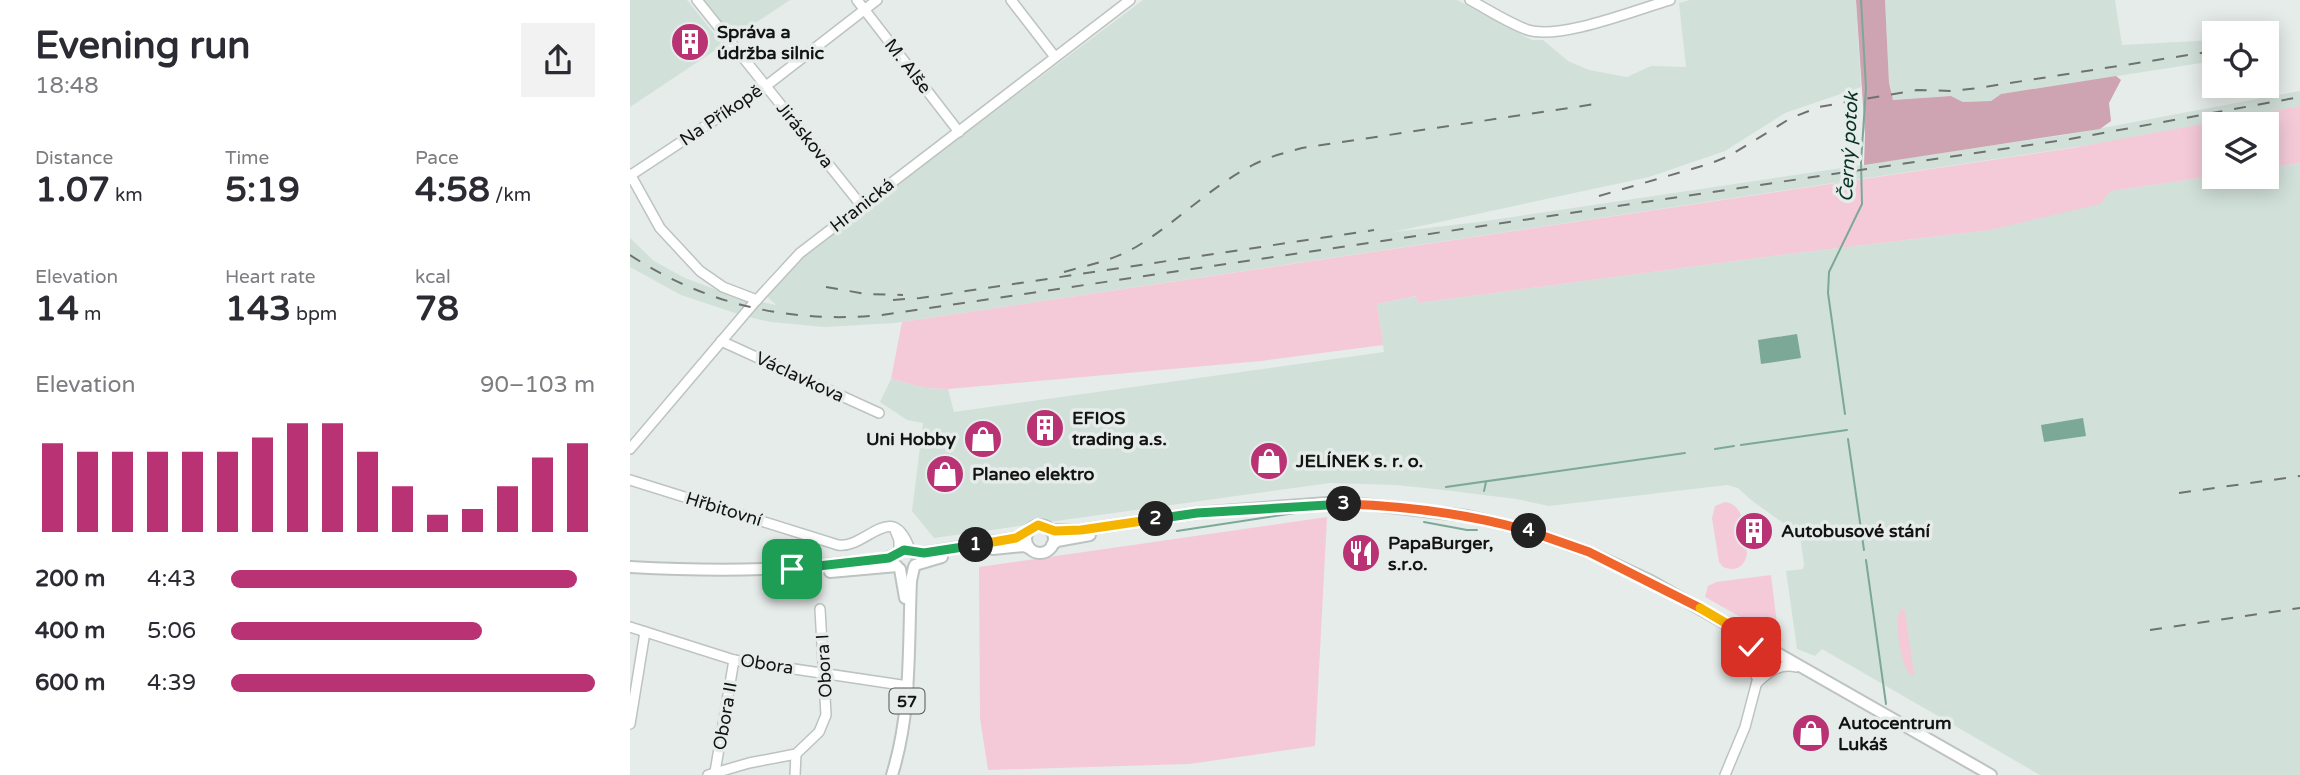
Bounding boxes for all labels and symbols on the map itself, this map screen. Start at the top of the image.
building icon: Správa a údržba silnic [669,21,711,63]
place label: Správa a údržba silnic [717,21,824,64]
street label: M. Alše [880,34,936,98]
street label: Na Příkopě [676,79,766,151]
water label: Černý potok [1835,90,1863,203]
street label: Jiráskova [772,98,838,172]
street label: Hranická [826,173,898,237]
street label: Václavkova [752,347,848,407]
building icon: EFIOS trading a.s. [1024,407,1066,449]
place label: EFIOS trading a.s. [1072,407,1167,450]
shop icon: Uni Hobby [962,418,1004,460]
place label: Uni Hobby [866,428,956,450]
shop icon: JELÍNEK s. r. o. [1248,440,1290,482]
place label: JELÍNEK s. r. o. [1295,450,1423,472]
shop icon: Planeo elektro [924,453,966,495]
place label: Planeo elektro [972,463,1095,485]
pin: 3 [1326,486,1362,522]
street label: Hřbitovní [683,487,765,531]
pin: 2 [1138,502,1174,536]
building icon: Autobusové stání [1733,510,1775,552]
pin: 4 [1511,514,1546,548]
place label: Autobusové stání [1781,520,1930,542]
pin: 1 [958,528,994,562]
restaurant icon: PapaBurger, s.r.o. [1340,532,1382,574]
place label: PapaBurger, s.r.o. [1388,532,1493,575]
pin [762,539,822,599]
pin [1721,617,1781,677]
street label: Obora I [811,634,837,698]
street label: Obora [739,649,795,679]
street label: Obora II [708,680,742,752]
road number: 57 [890,688,924,714]
shop icon: Autocentrum Lukáš [1790,712,1832,754]
place label: Autocentrum Lukáš [1838,712,1952,755]

